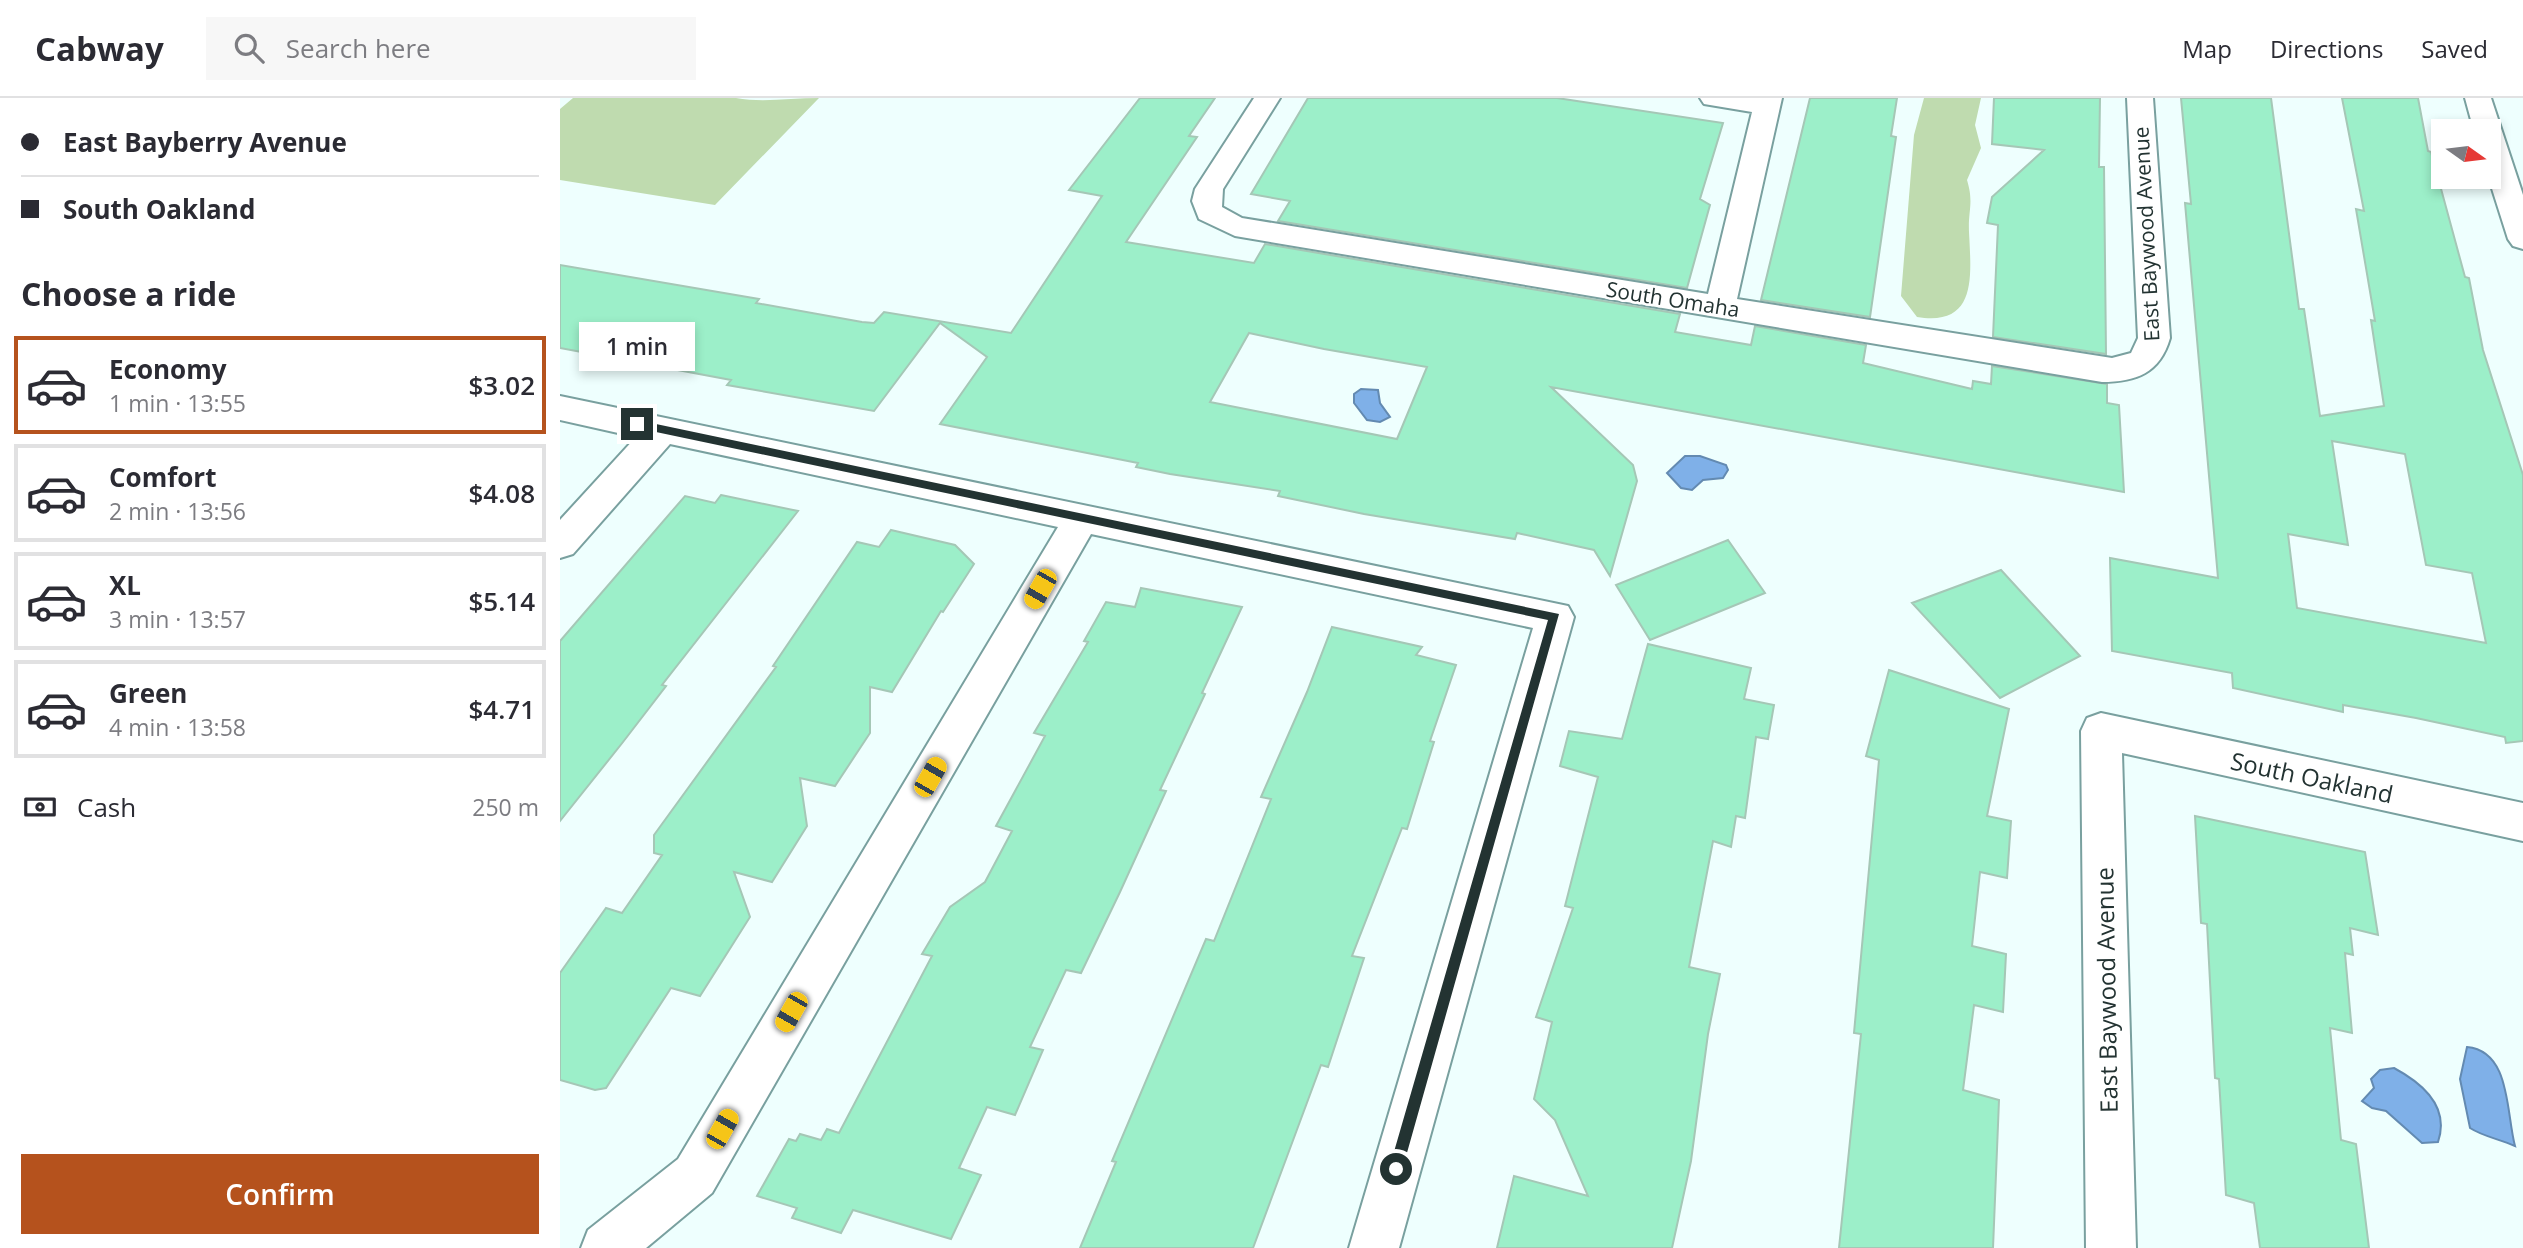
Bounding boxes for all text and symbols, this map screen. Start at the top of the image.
search box [206,17,696,80]
text: Cabway [35,26,164,71]
icon: search [230,29,268,67]
text: Search here [286,30,431,66]
text: Map [2182,32,2232,65]
text: Directions [2270,32,2383,65]
text: Saved [2421,32,2488,65]
north arrow [2431,119,2501,189]
map controls [2431,119,2501,189]
text: East Bayberry Avenue [63,124,347,160]
street label: East Baywood Avenue [2126,126,2166,342]
text: South Oakland [63,191,255,227]
text: Choose a ride [21,272,236,315]
street label: South Omaha [1604,275,1742,323]
callout: 1 min [579,322,695,372]
text: 1 min [606,330,668,362]
text: Economy [109,351,227,387]
icon: car [25,354,88,417]
text: $3.02 [468,367,535,403]
text: 1 min · 13:55 [109,387,246,419]
route end [621,408,653,440]
text: Comfort [109,459,216,495]
icon: car [25,462,88,525]
text: $4.08 [468,475,535,511]
text: 2 min · 13:56 [109,495,246,527]
car [1021,566,1060,612]
text: XL [109,567,141,603]
icon: car [25,570,88,633]
text: $5.14 [468,583,535,619]
text: 3 min · 13:57 [109,603,246,635]
text: Green [109,675,187,711]
icon: car [25,678,88,741]
text: $4.71 [468,691,535,727]
text: 4 min · 13:58 [109,711,246,743]
street label: South Oakland [2228,744,2396,810]
car [911,754,950,800]
icon: cash [21,788,59,826]
text: Cash [77,789,136,825]
text: 250 m [472,791,539,823]
street label: East Baywood Avenue [2087,867,2125,1113]
car [772,989,811,1035]
car [703,1106,742,1152]
route start [1380,1153,1412,1185]
button: Confirm [21,1154,539,1234]

